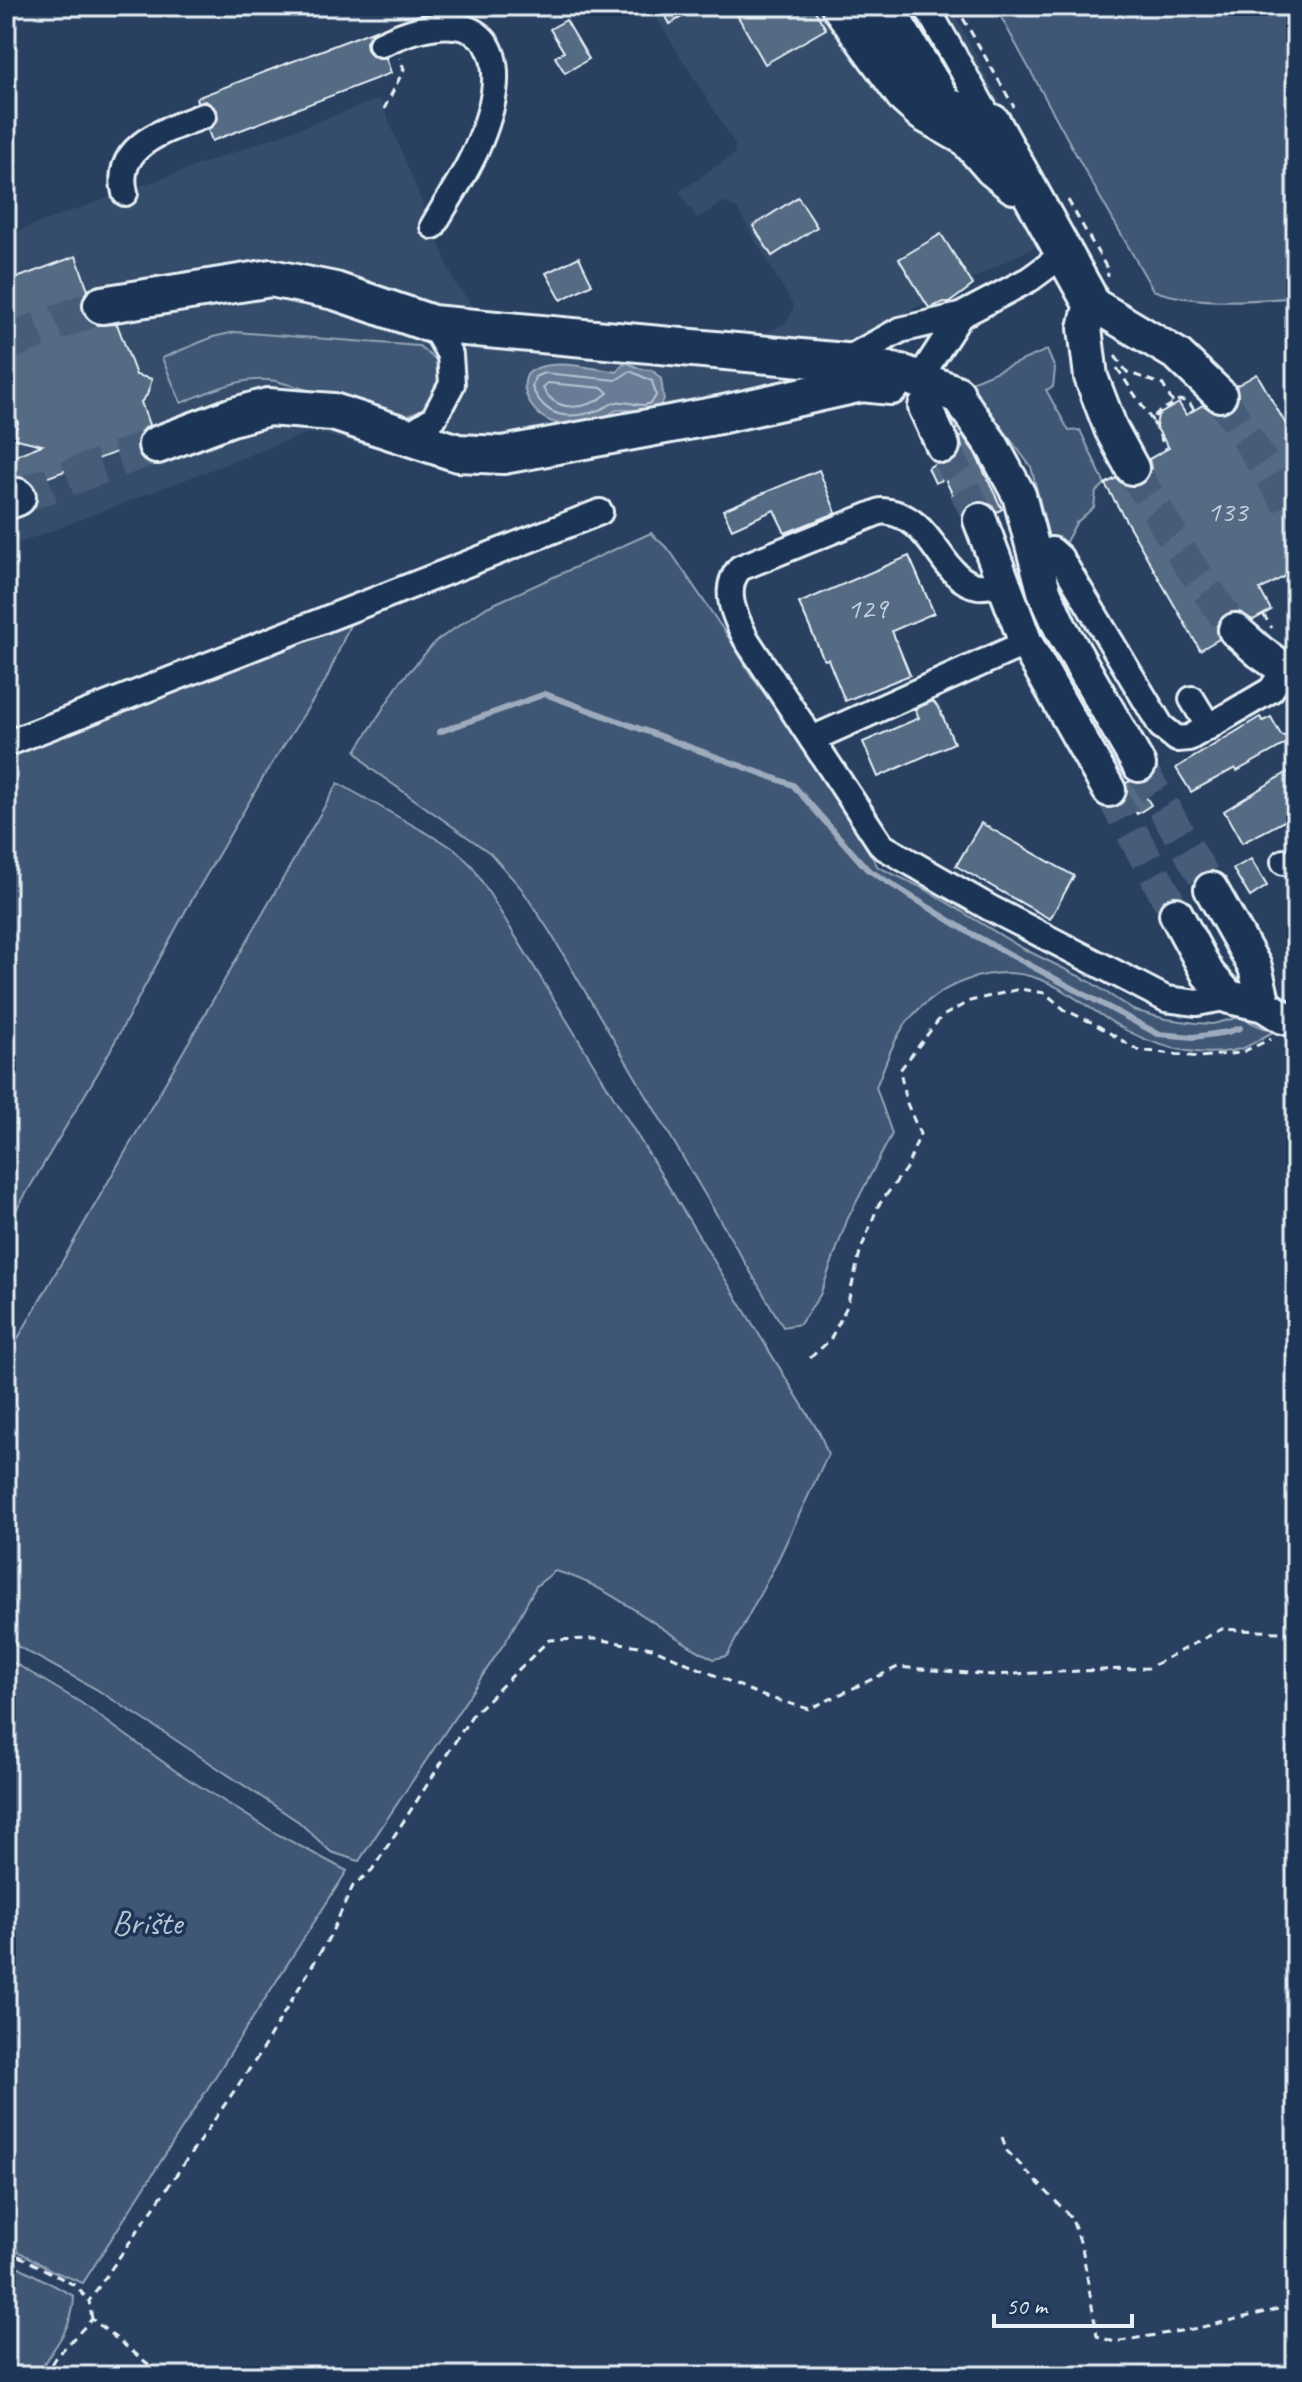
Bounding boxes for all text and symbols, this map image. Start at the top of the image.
house number: 133 [1207,492,1250,530]
house number: 129 [847,589,890,627]
park label: Brište [112,1901,185,1944]
scale bar [994,2278,1132,2328]
text: 50 m [1006,2291,1049,2321]

